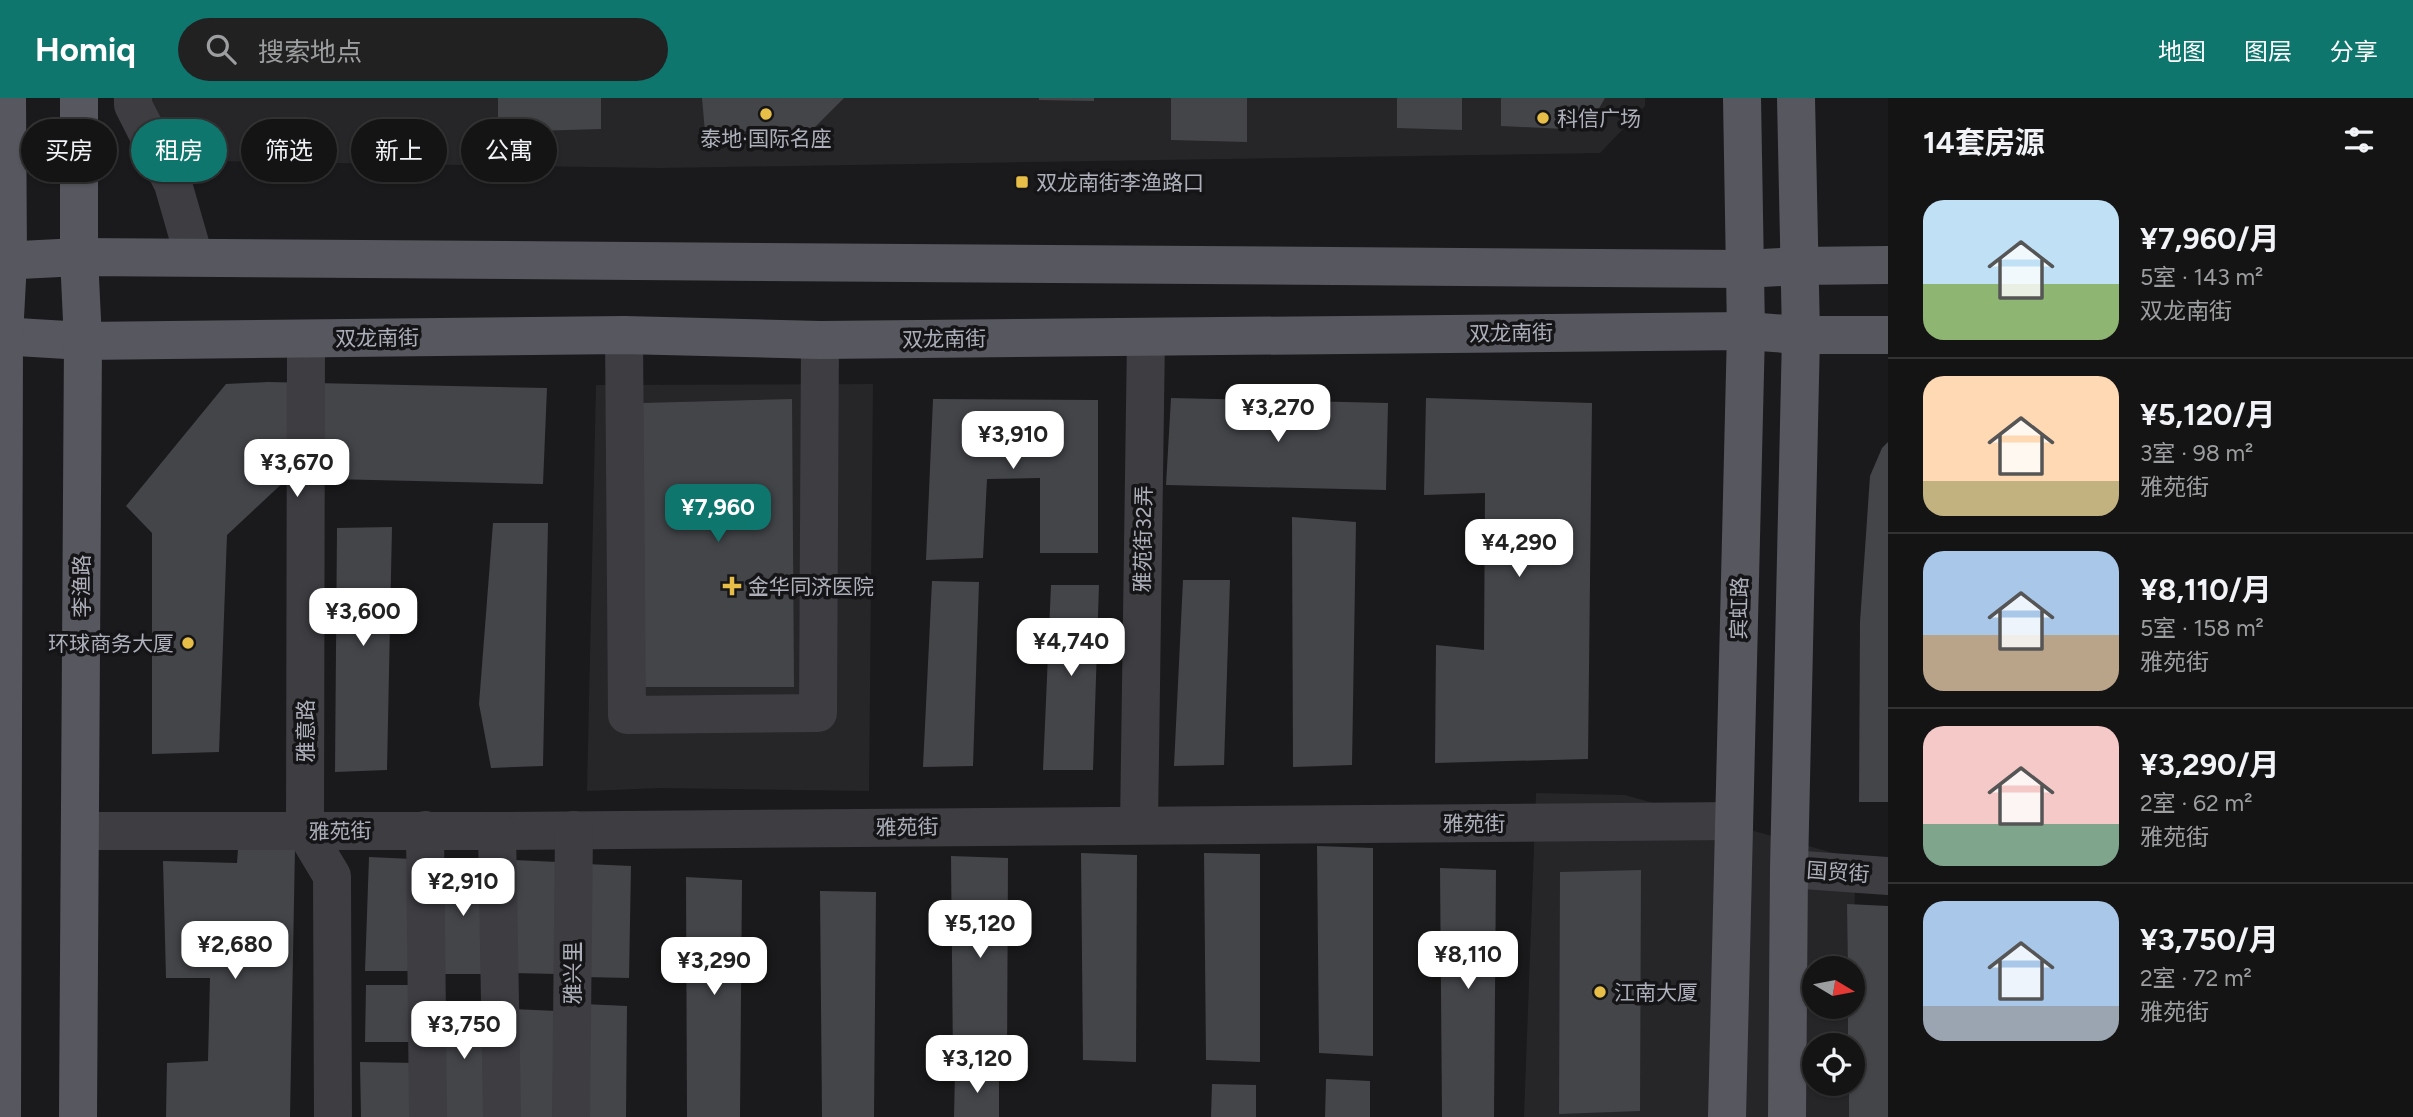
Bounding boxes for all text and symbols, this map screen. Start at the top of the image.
search box [178,18,668,81]
text: Homiq [35,30,136,69]
icon: search [202,30,240,68]
text: 搜索地点 [258,36,362,68]
text: 地图 [2158,37,2206,66]
text: 图层 [2244,37,2292,66]
text: 分享 [2330,37,2378,66]
marker: 泰地·国际名座 [758,106,774,122]
place label: 科信广场 [1557,106,1641,131]
marker: 科信广场 [1535,110,1551,126]
chip: 买房 [21,119,117,182]
chip: 租房 [131,119,227,182]
chip: 筛选 [241,119,337,182]
chip: 新上 [351,119,447,182]
chip: 公寓 [461,119,557,182]
icon: filters [2340,121,2378,159]
text: 14套房源 [1923,124,2045,161]
place label: 泰地·国际名座 [700,126,832,151]
place label: 双龙南街李渔路口 [1036,170,1204,195]
marker: 双龙南街李渔路口 [1014,174,1030,190]
text: ¥7,960/月 [2140,220,2279,257]
icon: home [1979,228,2063,312]
text: 5室 · 143 m² [2140,263,2263,291]
text: 双龙南街 [2140,297,2232,325]
street label: 双龙南街 [1469,320,1553,346]
street label: 双龙南街 [335,325,419,351]
street label: 双龙南街 [902,326,986,352]
pin: ¥3,270 [1221,384,1335,444]
text: ¥3,270 [1241,393,1315,421]
text: ¥5,120/月 [2140,396,2275,433]
icon: home [1979,404,2063,488]
pin: ¥3,910 [956,412,1070,471]
text: ¥3,910 [978,420,1048,448]
text: 3室 · 98 m² [2140,439,2253,467]
pin: ¥3,670 [240,440,354,499]
text: ¥3,670 [260,448,334,476]
text: 雅苑街 [2140,473,2209,501]
pin: ¥7,960 [661,484,775,544]
street label: 雅苑街32弄 [1130,485,1156,593]
text: ¥7,960 [681,493,755,521]
pin: ¥4,290 [1462,519,1576,579]
text: ¥4,290 [1481,528,1557,556]
street label: 李渔路 [69,555,94,618]
text: ¥8,110/月 [2140,571,2272,608]
place label: 金华同济医院 [748,574,874,599]
marker: 金华同济医院 [722,576,742,596]
street label: 宾虹路 [1726,576,1752,640]
icon: home [1979,579,2063,663]
pin: ¥3,600 [306,588,420,648]
text: ¥3,600 [325,597,401,625]
text: 5室 · 158 m² [2140,614,2264,642]
pin: ¥4,740 [1014,618,1128,678]
text: ¥4,740 [1033,627,1109,655]
place label: 环球商务大厦 [48,631,174,656]
marker: 环球商务大厦 [180,635,196,651]
text: 雅苑街 [2140,648,2209,676]
street label: 雅意路 [293,700,318,763]
text: ¥3,290/月 [2140,746,2279,783]
icon: home [1979,754,2063,838]
text: 2室 · 62 m² [2140,789,2253,817]
street label: 雅苑街 [1443,811,1506,836]
street label: 雅苑街 [875,814,939,840]
street label: 雅苑街 [308,818,372,844]
text: 雅苑街 [2140,823,2209,851]
street label: 国贸街 [1806,857,1870,887]
pin: ¥2,910 [406,858,520,918]
text: ¥2,910 [428,867,498,895]
pin: ¥5,120 [923,900,1037,960]
text: ¥5,120 [945,909,1015,937]
text: ¥3,750/月 [2140,921,2279,958]
pin: ¥2,680 [178,922,292,981]
icon: home [1979,929,2063,1013]
text: ¥2,680 [197,930,273,958]
pin: ¥8,110 [1411,932,1525,991]
pin: ¥3,290 [657,937,771,997]
text: ¥8,110 [1434,940,1502,968]
street label: 雅兴里 [560,942,585,1005]
text: ¥3,290 [677,946,751,974]
north arrow [1802,956,1866,1018]
map controls [1802,956,1865,1096]
text: 2室 · 72 m² [2140,964,2252,992]
place label: 江南大厦 [1614,980,1698,1005]
marker: 江南大厦 [1592,984,1608,1000]
text: 雅苑街 [2140,998,2209,1026]
pin: ¥3,750 [407,1002,521,1061]
text: ¥3,750 [427,1010,501,1038]
button: locate [1802,1033,1865,1096]
pin: ¥3,120 [920,1035,1034,1095]
text: ¥3,120 [942,1044,1012,1072]

